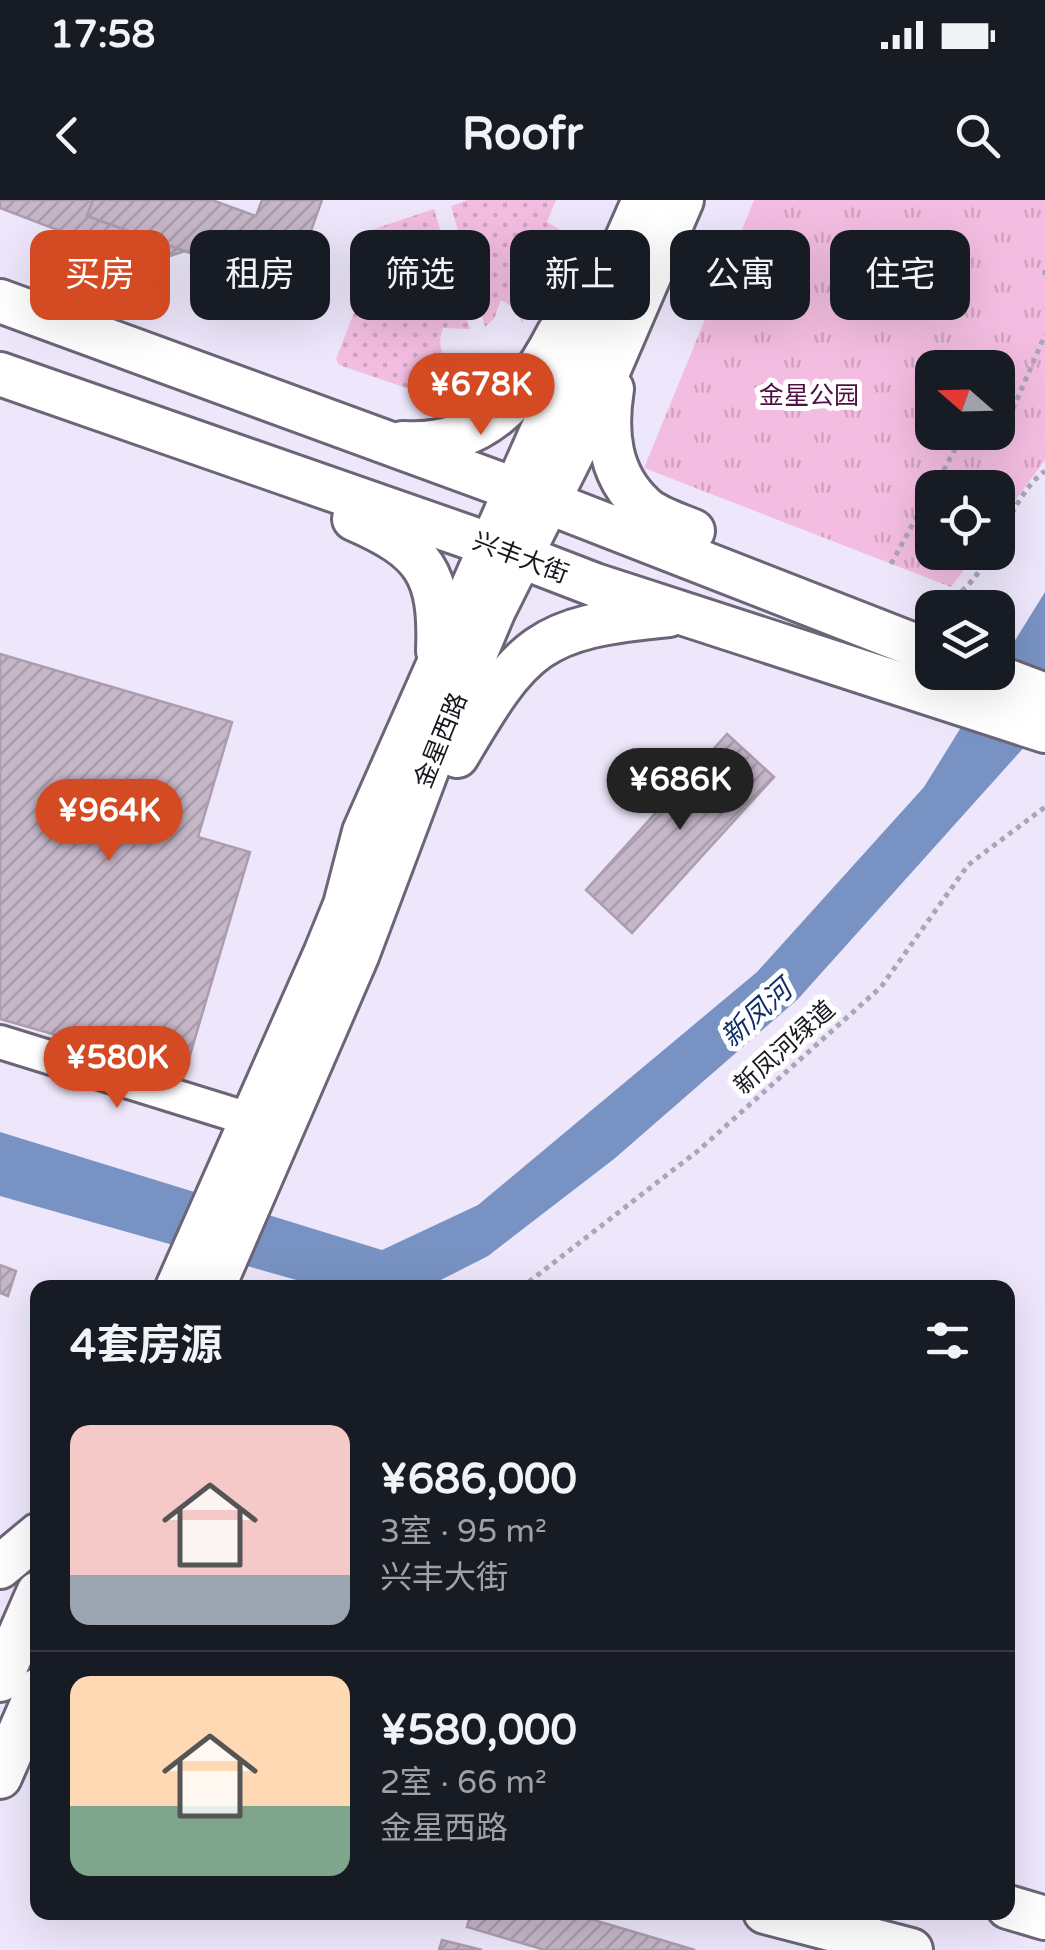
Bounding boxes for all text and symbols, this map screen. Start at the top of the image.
text: 17:58 [50,12,155,58]
icon: back [40,108,95,163]
text: Roofr [462,108,583,162]
icon: search [950,108,1005,163]
chip: 买房 [30,230,170,320]
chip: 租房 [190,230,330,320]
chip: 筛选 [350,230,490,320]
chip: 新上 [510,230,650,320]
chip: 公寓 [670,230,810,320]
chip: 住宅 [830,230,970,320]
north arrow [915,350,1015,450]
map controls [915,350,1015,690]
pin: ¥678K [411,353,551,438]
text: ¥678K [430,366,532,404]
park label: 金星公园 [759,381,859,411]
button: locate [915,470,1015,570]
street label: 兴丰大街 [469,526,573,590]
button: layers [915,590,1015,690]
street label: 金星西路 [408,688,474,792]
pin: ¥686K [610,748,750,833]
text: ¥686K [629,761,731,799]
pin: ¥964K [39,779,179,864]
text: ¥964K [58,792,160,830]
water label: 新凤河 [714,970,803,1054]
street label: 新凤河绿道 [728,995,841,1101]
pin: ¥580K [47,1026,187,1111]
text: ¥580K [66,1039,168,1077]
icon: filters [920,1313,975,1368]
text: 4套房源 [70,1320,222,1371]
text: ¥686,000 [380,1454,577,1505]
icon: home [150,1465,270,1585]
text: 3室 · 95 m² [380,1513,547,1551]
text: 兴丰大街 [380,1559,508,1597]
text: ¥580,000 [380,1705,577,1756]
icon: home [150,1716,270,1836]
text: 2室 · 66 m² [380,1764,547,1802]
text: 金星西路 [380,1810,508,1848]

